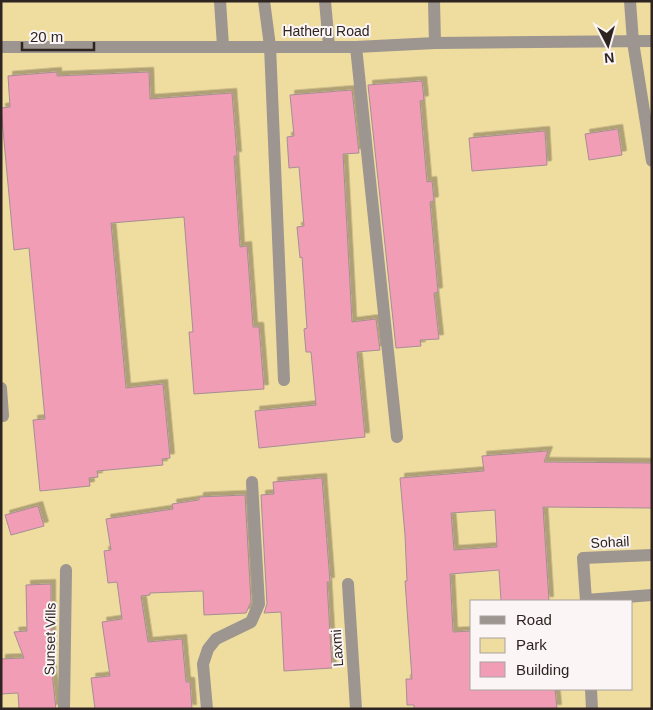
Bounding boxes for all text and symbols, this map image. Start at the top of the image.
scale bar [22,20,95,52]
north arrow [583,20,633,70]
street label: Hatheru Road [282,23,370,39]
text: 20 m [30,28,63,45]
text: N [603,49,615,66]
street label: Sohail [590,533,630,551]
legend [470,600,633,690]
street label: Sunset Vills [41,602,59,676]
text: Road [516,611,552,628]
street label: Laxmi [328,629,346,667]
text: Park [516,636,547,653]
text: Building [516,661,569,678]

